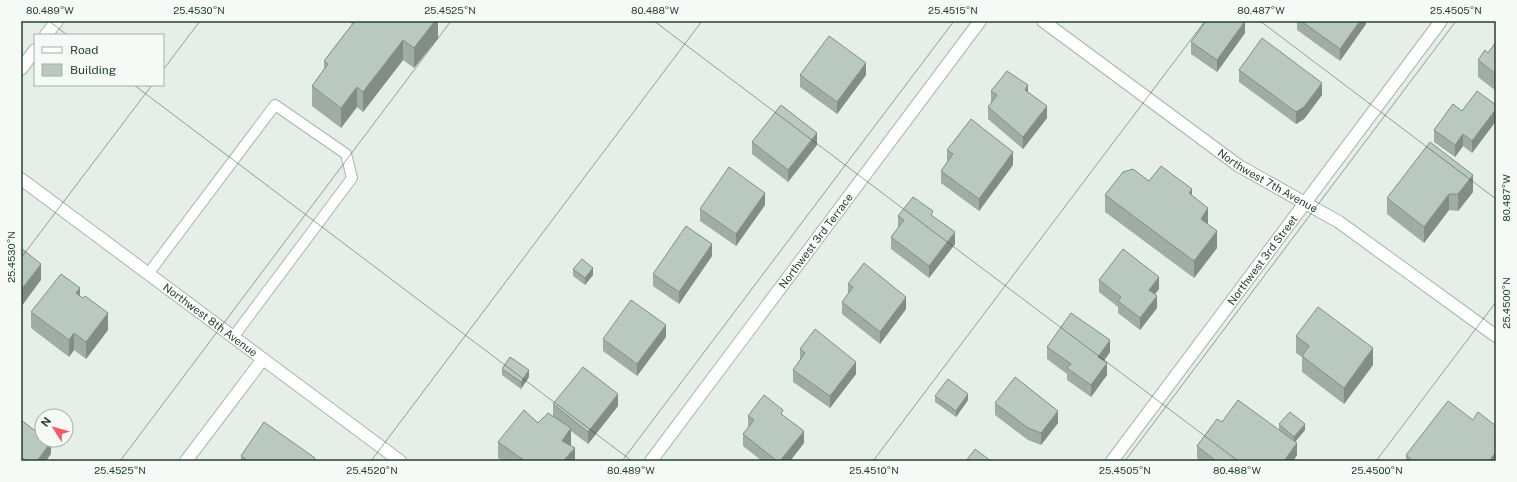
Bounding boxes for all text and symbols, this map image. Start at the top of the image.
text: 80.489°W [26,4,74,16]
text: 25.4530°N [173,4,225,16]
text: 25.4525°N [424,4,476,16]
text: 80.488°W [631,4,679,16]
text: 25.4515°N [928,4,978,16]
text: 80.487°W [1237,4,1285,16]
text: 25.4505°N [1430,4,1482,16]
legend [34,34,164,86]
text: Road [70,43,98,57]
text: Building [70,63,116,77]
street label: Northwest 7th Avenue [1216,146,1320,215]
text: 80.487°W [1500,174,1512,222]
street label: Northwest 3rd Terrace [776,191,855,291]
street label: Northwest 3rd Street [1225,213,1300,307]
text: 25.4530°N [5,231,17,283]
text: 25.4500°N [1500,277,1512,329]
street label: Northwest 8th Avenue [161,281,260,359]
north arrow [34,408,74,448]
text: N [39,415,53,429]
text: 25.4525°N [94,464,146,476]
text: 25.4520°N [346,464,398,476]
text: 80.489°W [607,464,655,476]
text: 25.4510°N [849,464,899,476]
text: 25.4505°N [1099,464,1151,476]
text: 80.488°W [1213,464,1261,476]
text: 25.4500°N [1351,464,1403,476]

